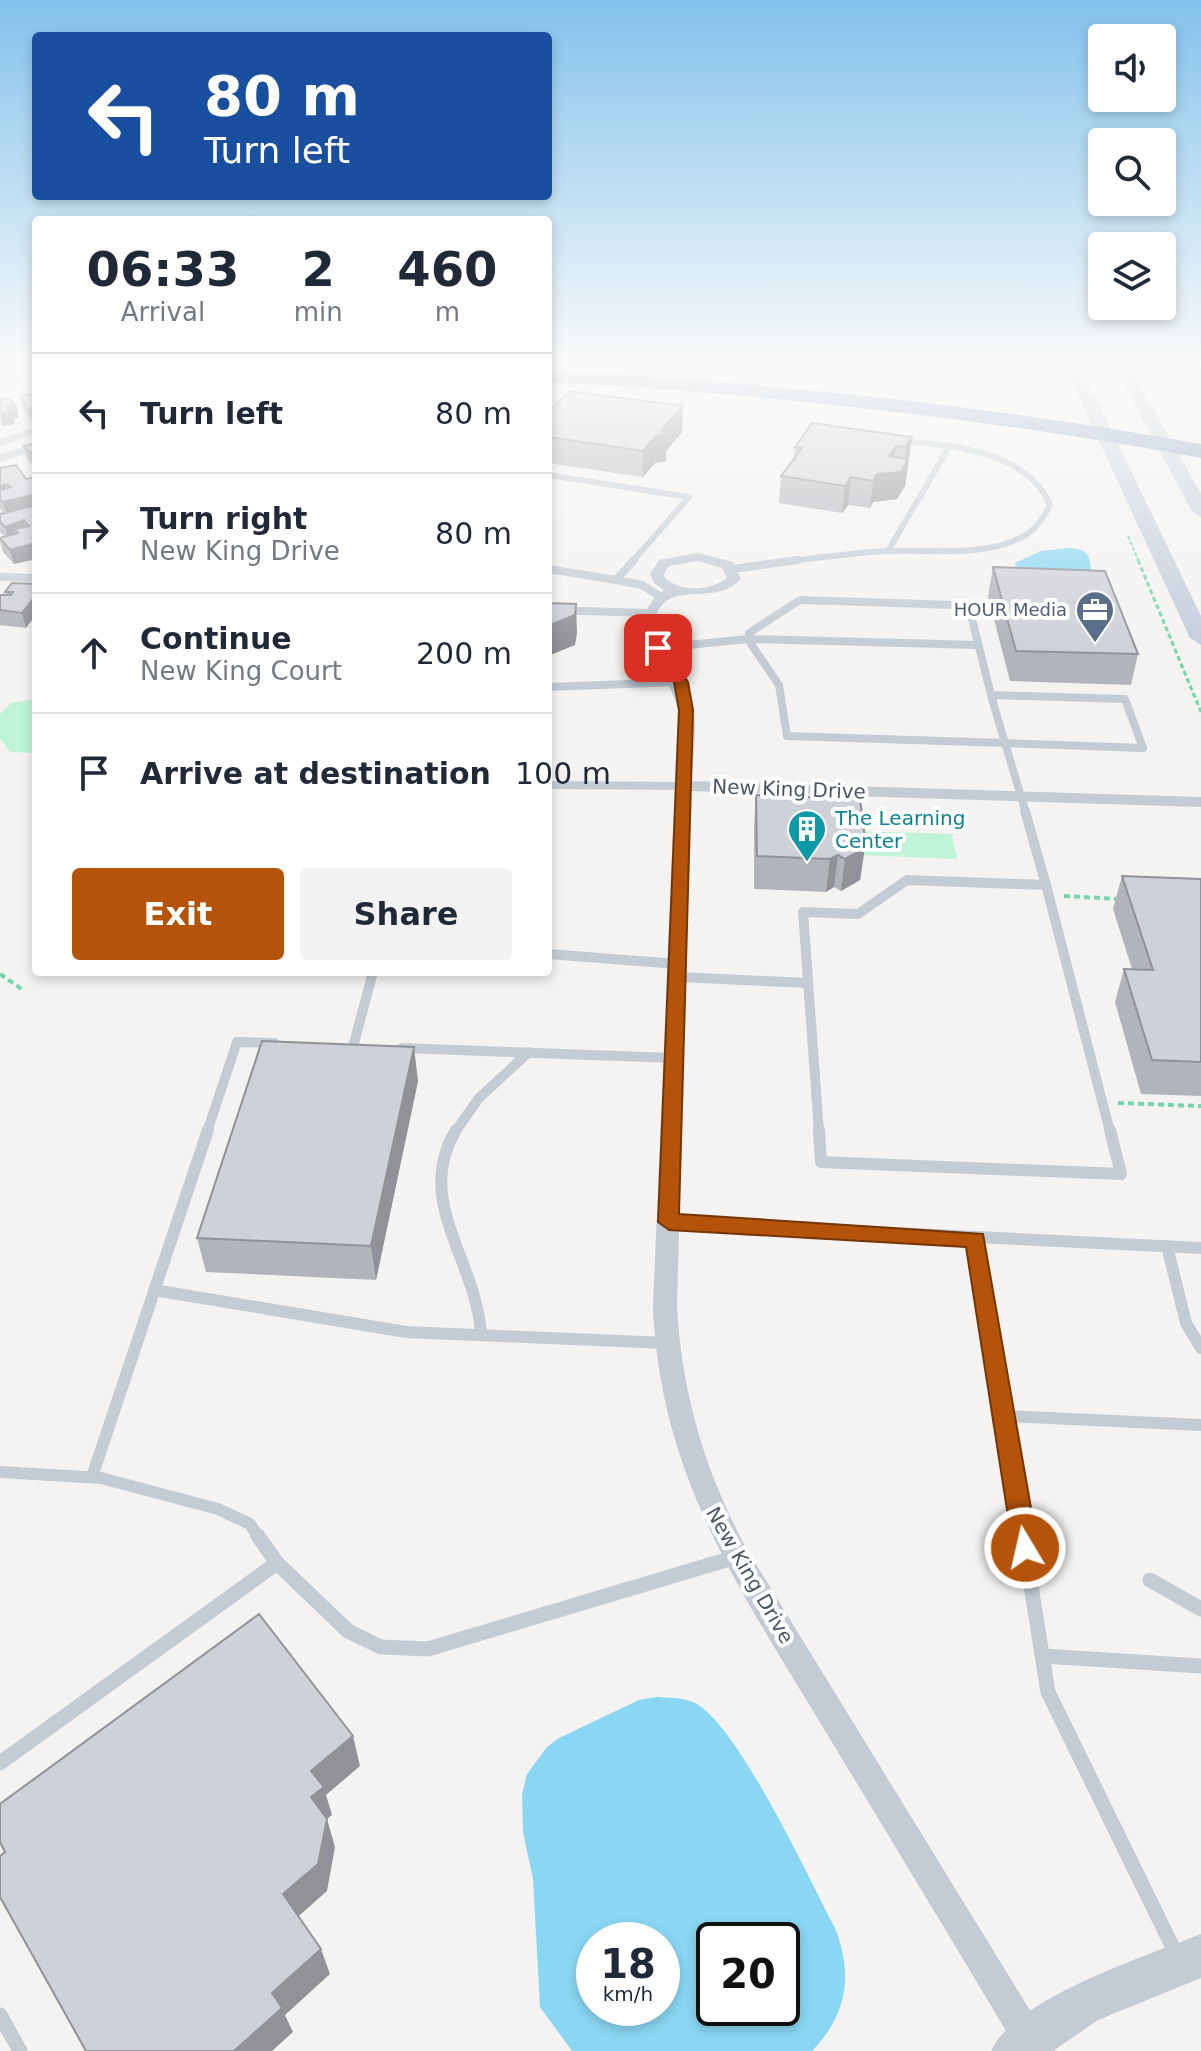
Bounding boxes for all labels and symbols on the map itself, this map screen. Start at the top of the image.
office icon: HOUR Media [1074,589,1116,644]
place label: HOUR Media [954,599,1067,620]
pin [624,614,692,682]
street label: New King Drive [712,774,866,804]
place label: The Learning Center [834,806,965,853]
building icon: The Learning Center [786,808,828,863]
street label: New King Drive [701,1502,799,1648]
position arrow [983,1506,1067,1590]
speed limit sign: 20 [696,1922,800,2026]

